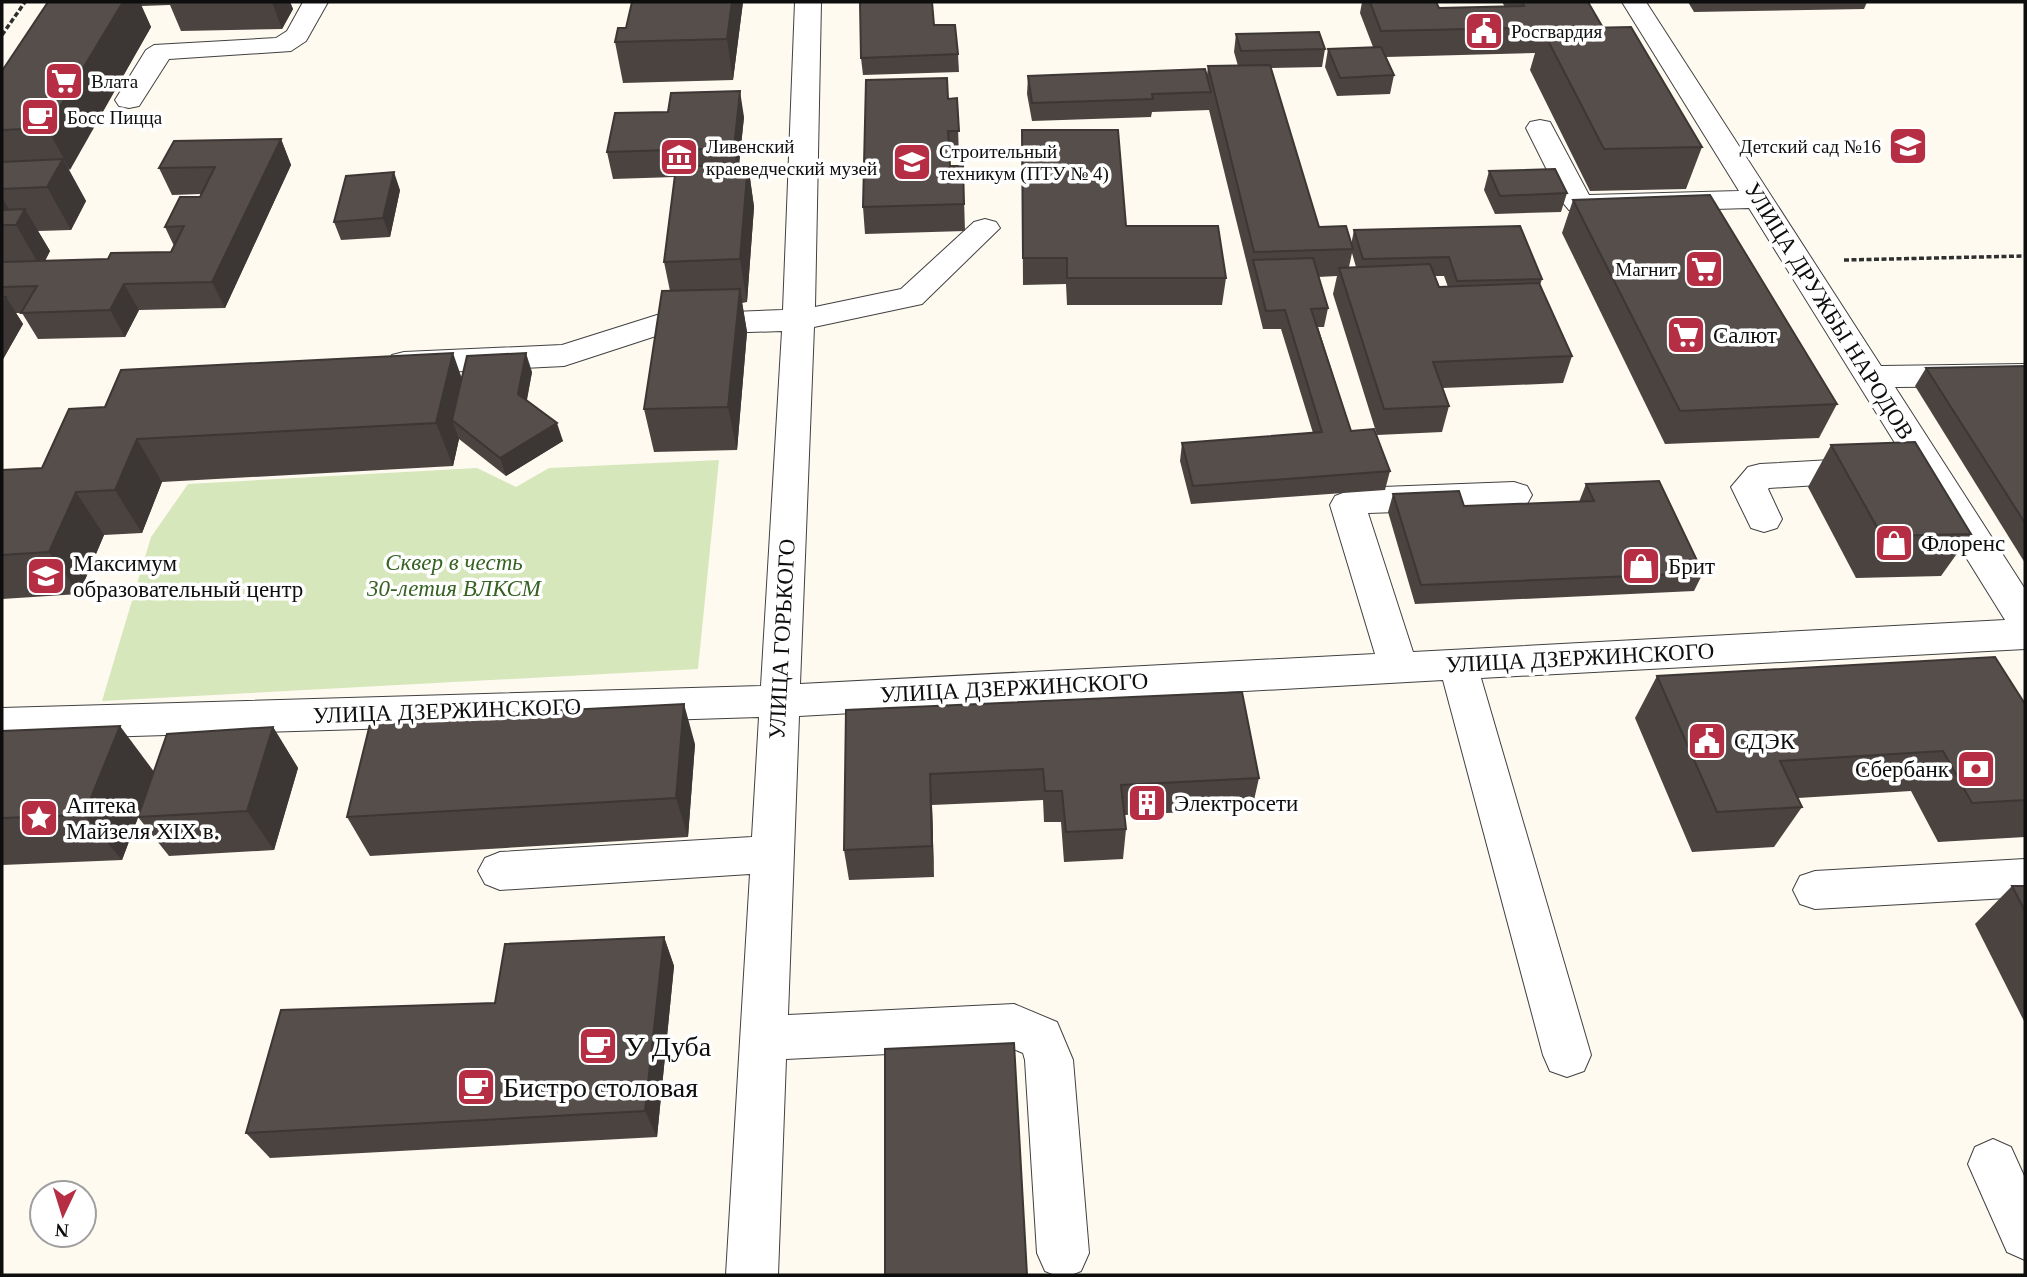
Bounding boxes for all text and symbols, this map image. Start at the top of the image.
public building icon: Росгвардия [1463,10,1505,52]
place label: Росгвардия [1511,21,1603,42]
supermarket icon: Влата [43,60,85,102]
place label: Влата [91,71,139,92]
cafe icon: Босс Пицца [19,96,61,138]
place label: Босс Пицца [67,107,163,128]
school or university icon: Детский сад №16 [1887,125,1929,167]
museum icon: Ливенский краеведческий музей [658,136,700,178]
place label: Ливенский краеведческий музей [706,136,877,179]
place label: Детский сад №16 [1739,136,1881,157]
school or university icon: Строительный техникум (ПТУ № 4) [891,141,933,183]
place label: Строительный техникум (ПТУ № 4) [939,141,1109,185]
street label: УЛИЦА ДРУЖБЫ НАРОДОВ [1739,178,1919,444]
supermarket icon: Магнит [1683,248,1725,290]
place label: Магнит [1615,259,1678,280]
supermarket icon: Салют [1665,314,1707,356]
place label: Салют [1713,323,1777,348]
shop icon: Флоренс [1873,522,1915,564]
place label: Флоренс [1921,531,2005,556]
street label: УЛИЦА ГОРЬКОГО [764,538,800,740]
shop icon: Брит [1620,545,1662,587]
park label: Сквер в честь 30-летия ВЛКСМ [366,550,543,601]
place label: Максимум образовательный центр [73,551,303,602]
place label: Брит [1668,554,1715,579]
school or university icon: Максимум образовательный центр [25,555,67,597]
street label: УЛИЦА ДЗЕРЖИНСКОГО [1445,638,1715,678]
street label: УЛИЦА ДЗЕРЖИНСКОГО [879,668,1149,708]
street label: УЛИЦА ДЗЕРЖИНСКОГО [312,694,582,728]
public building icon: СДЭК [1686,720,1728,762]
place label: СДЭК [1734,729,1796,754]
bank icon: Сбербанк [1955,748,1997,790]
place label: Сбербанк [1855,757,1950,782]
building icon: Электросети [1126,782,1168,824]
place label: Электросети [1174,791,1298,816]
place label: Аптека Майзеля XIX в. [66,793,219,844]
place icon: Аптека Майзеля XIX в. [18,797,60,839]
cafe icon: У Дуба [577,1025,619,1067]
place label: У Дуба [625,1031,712,1062]
cafe icon: Бистро столовая [455,1066,497,1108]
place label: Бистро столовая [503,1072,698,1103]
north arrow [28,1179,98,1249]
text: N [54,1219,69,1241]

